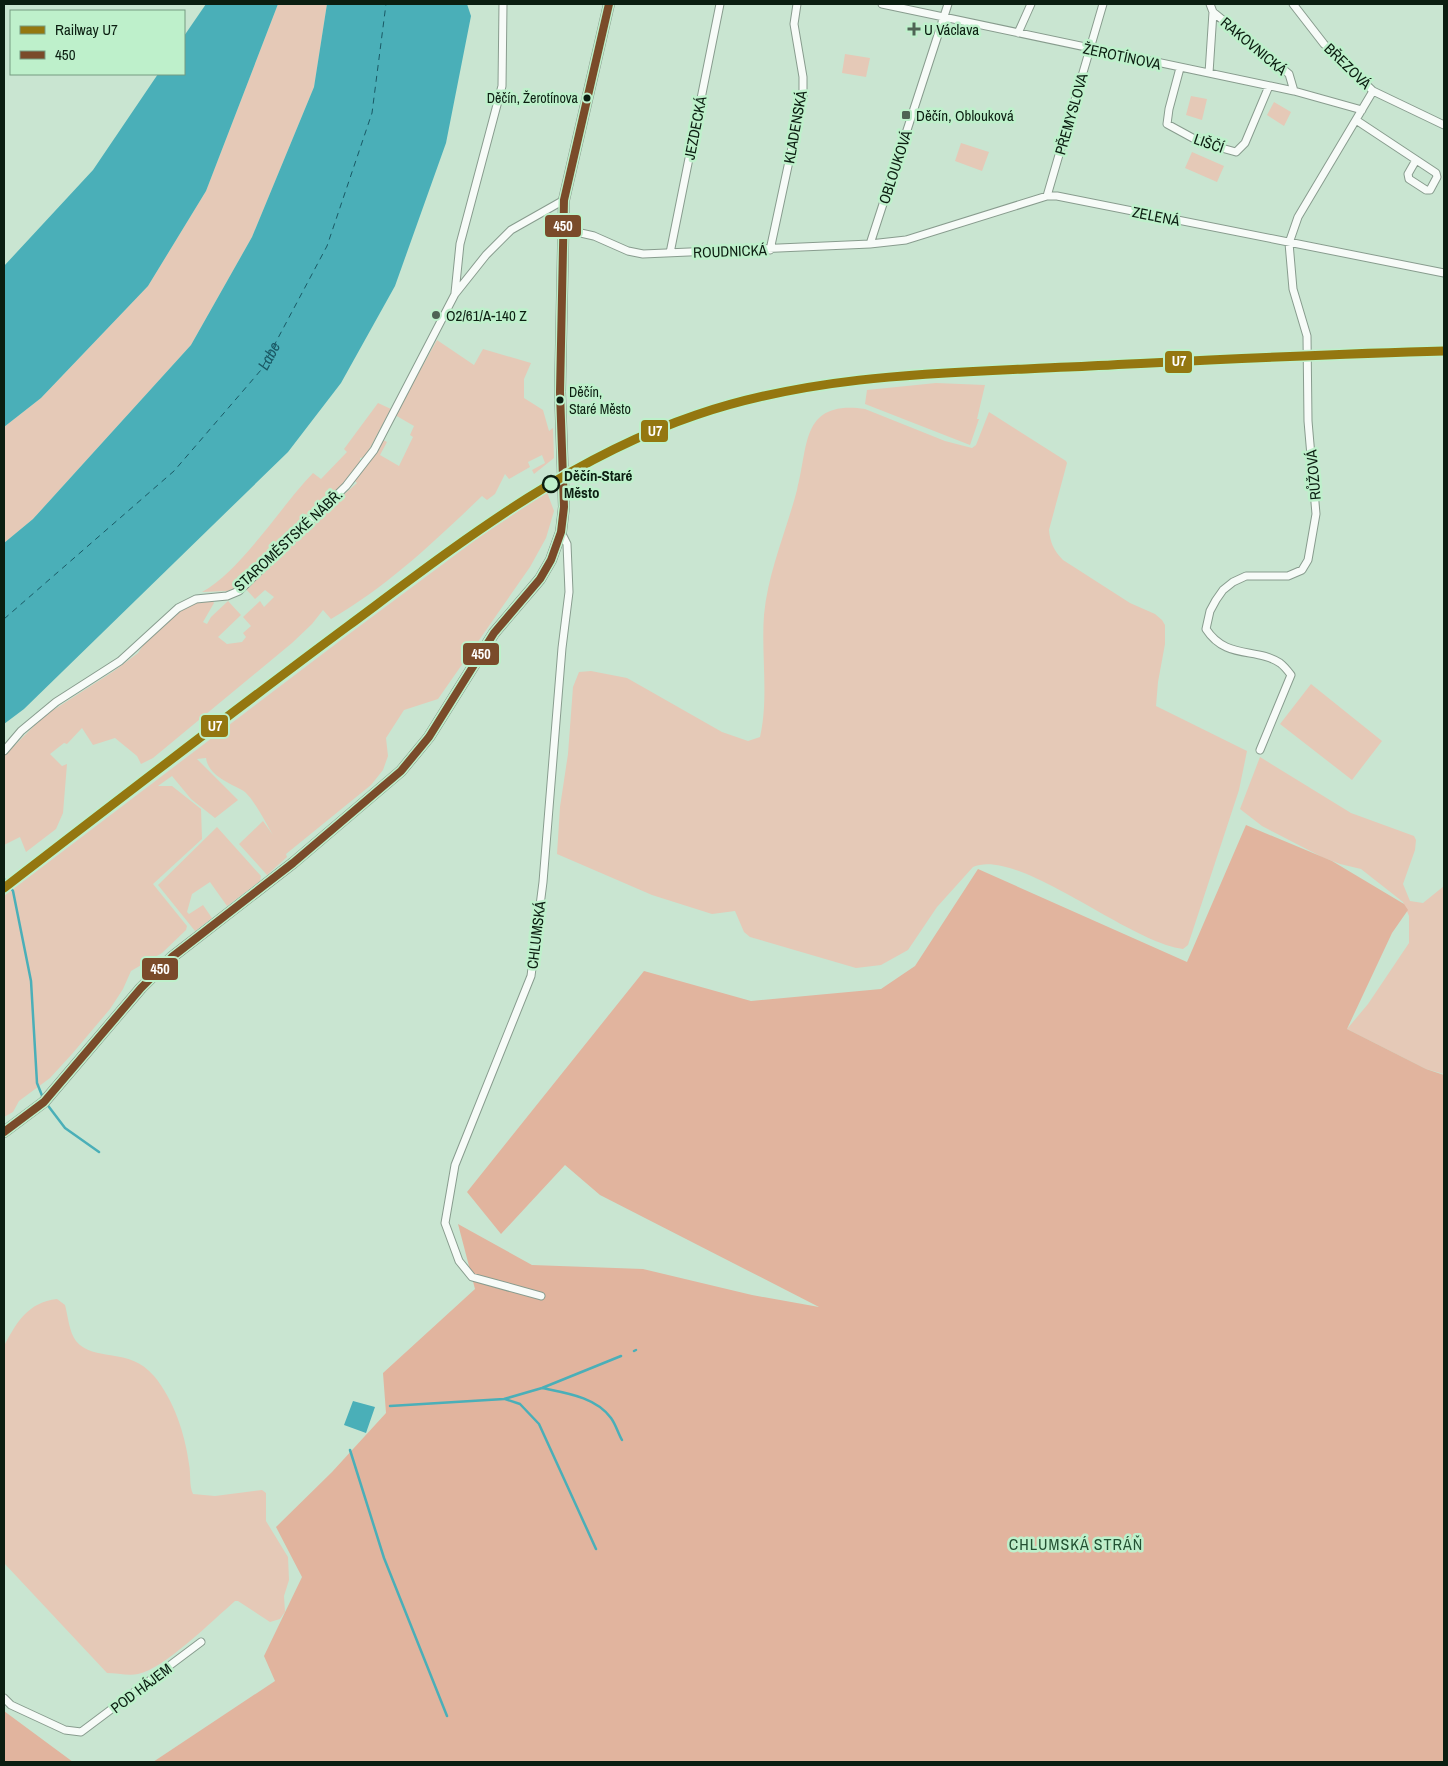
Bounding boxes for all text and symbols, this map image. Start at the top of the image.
legend [10,10,185,75]
street label: RAKOVNICKÁ [1216,12,1292,80]
text: Railway U7 [55,19,118,40]
place label: U Václava [924,19,979,40]
marker: U Václava [908,23,920,35]
street label: ŽEROTÍNOVA [1081,38,1164,75]
street label: BŘEZOVÁ [1320,38,1377,94]
text: 450 [55,44,76,65]
street label: PŘEMYSLOVA [1049,70,1093,157]
street label: KLADENSKÁ [778,88,812,165]
place label: Děčín, Žerotínova [487,89,579,107]
marker: Děčín, Žerotínova [582,93,592,103]
street label: JEZDECKÁ [679,94,712,162]
place label: Děčín, Oblouková [916,105,1014,126]
marker: Děčín, Oblouková [900,109,912,121]
street label: OBLOUKOVÁ [873,127,917,207]
street label: LIŠČÍ [1191,128,1228,158]
street label: ZELENÁ [1131,201,1182,231]
line badge: 450 [544,214,582,238]
text: 450 [553,217,573,235]
street label: ROUDNICKÁ [693,239,768,263]
place label: O2/61/A-140 Z [446,305,527,326]
marker: O2/61/A-140 Z [430,309,442,321]
water label: Labe [252,338,285,374]
line badge: U7 [1164,350,1193,374]
text: U7 [1172,352,1187,370]
place label: Děčín, Staré Město [569,383,631,418]
marker: Děčín, Staré Město [555,395,565,405]
line badge: U7 [640,419,669,443]
text: U7 [648,422,663,440]
street label: RŮŽOVÁ [1300,448,1326,501]
place label: Děčín-Staré Město [564,465,633,503]
marker: Děčín-Staré Město [542,475,560,493]
street label: STAROMĚSTSKÉ NÁBŘ. [229,484,347,596]
line badge: 450 [462,642,500,666]
text: 450 [471,645,491,663]
line badge: U7 [200,714,229,738]
text: U7 [208,717,223,735]
street label: CHLUMSKÁ [521,899,551,970]
line badge: 450 [141,957,179,981]
text: 450 [150,960,170,978]
district label: CHLUMSKÁ STRÁŇ [1009,1533,1143,1555]
street label: POD HÁJEM [106,1658,176,1718]

